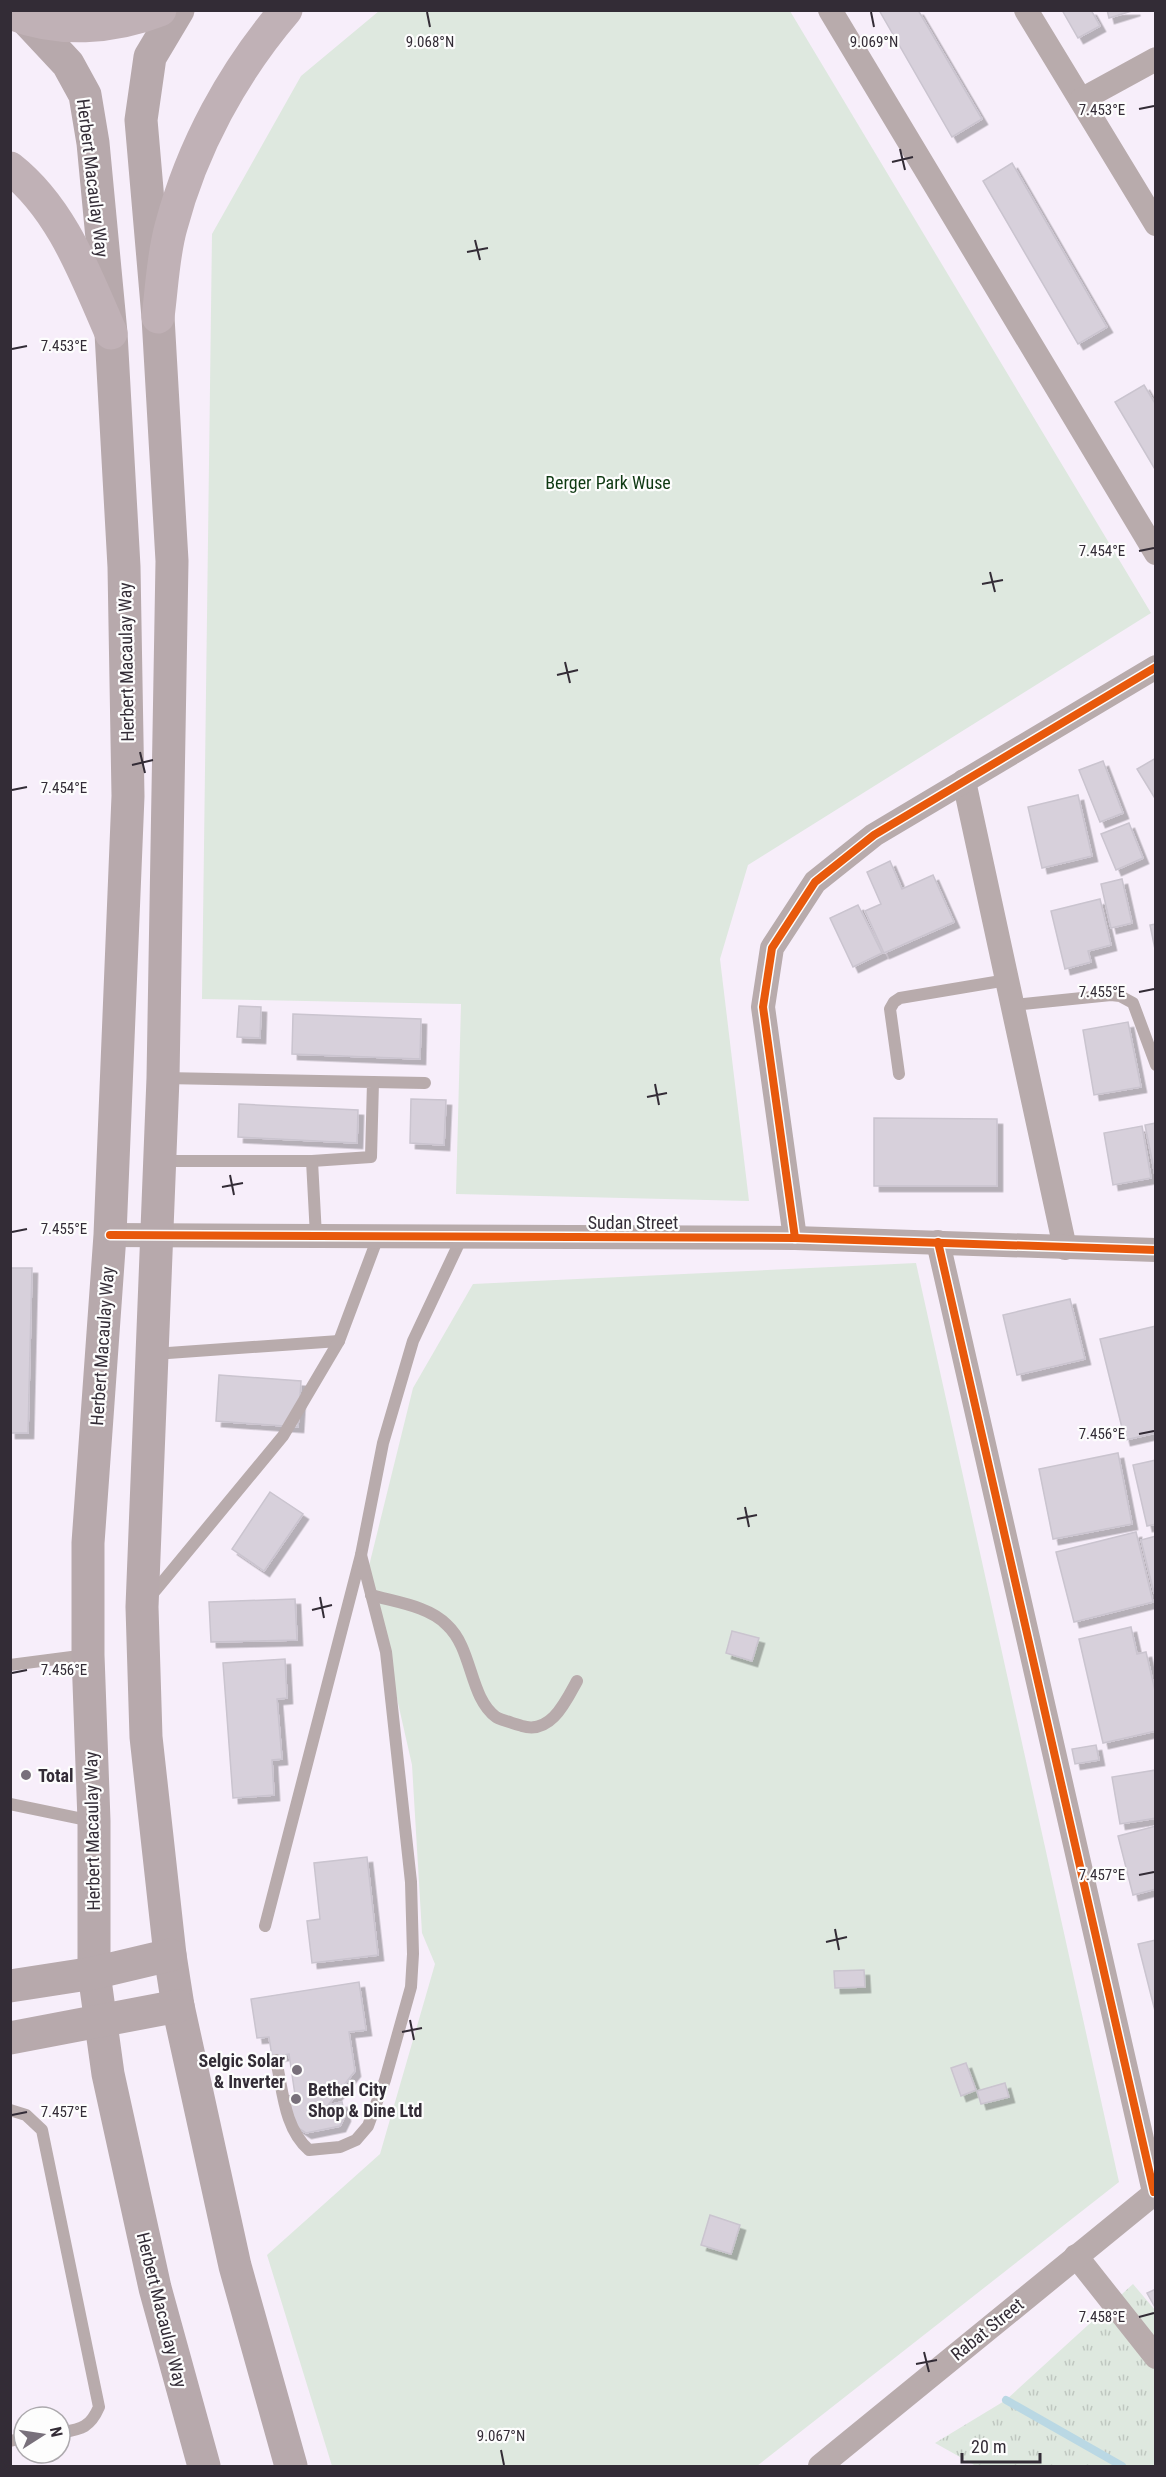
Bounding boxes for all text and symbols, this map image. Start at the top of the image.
text: 9.068°N [406,33,454,51]
text: 9.069°N [850,33,898,51]
street label: Herbert Macaulay Way [73,98,113,259]
text: 7.453°E [1079,101,1125,119]
text: 7.453°E [41,337,87,355]
park label: Berger Park Wuse [545,472,671,493]
text: 7.454°E [1079,542,1125,560]
street label: Herbert Macaulay Way [114,582,138,742]
text: 7.454°E [41,779,87,797]
text: 7.455°E [1079,983,1125,1001]
street label: Sudan Street [588,1212,678,1233]
text: 7.455°E [41,1220,87,1238]
street label: Herbert Macaulay Way [86,1265,118,1426]
text: 7.456°E [1079,1425,1125,1443]
text: 7.456°E [41,1661,87,1679]
street label: Herbert Macaulay Way [80,1751,104,1911]
place label: Total [38,1765,73,1786]
marker: Total [19,1768,33,1782]
text: 7.457°E [1079,1866,1125,1884]
place label: Selgic Solar & Inverter [198,2050,285,2092]
marker: Selgic Solar & Inverter [290,2063,304,2077]
place label: Bethel City Shop & Dine Ltd [308,2079,423,2121]
marker: Bethel City Shop & Dine Ltd [289,2092,303,2106]
text: 7.457°E [41,2103,87,2121]
street label: Herbert Macaulay Way [133,2230,192,2390]
street label: Rabat Street [946,2293,1028,2365]
text: 7.458°E [1079,2308,1125,2326]
north arrow [12,2405,72,2465]
text: N [46,2425,66,2439]
scale bar [962,2426,1040,2464]
text: 9.067°N [477,2427,525,2445]
text: 20 m [971,2436,1006,2457]

